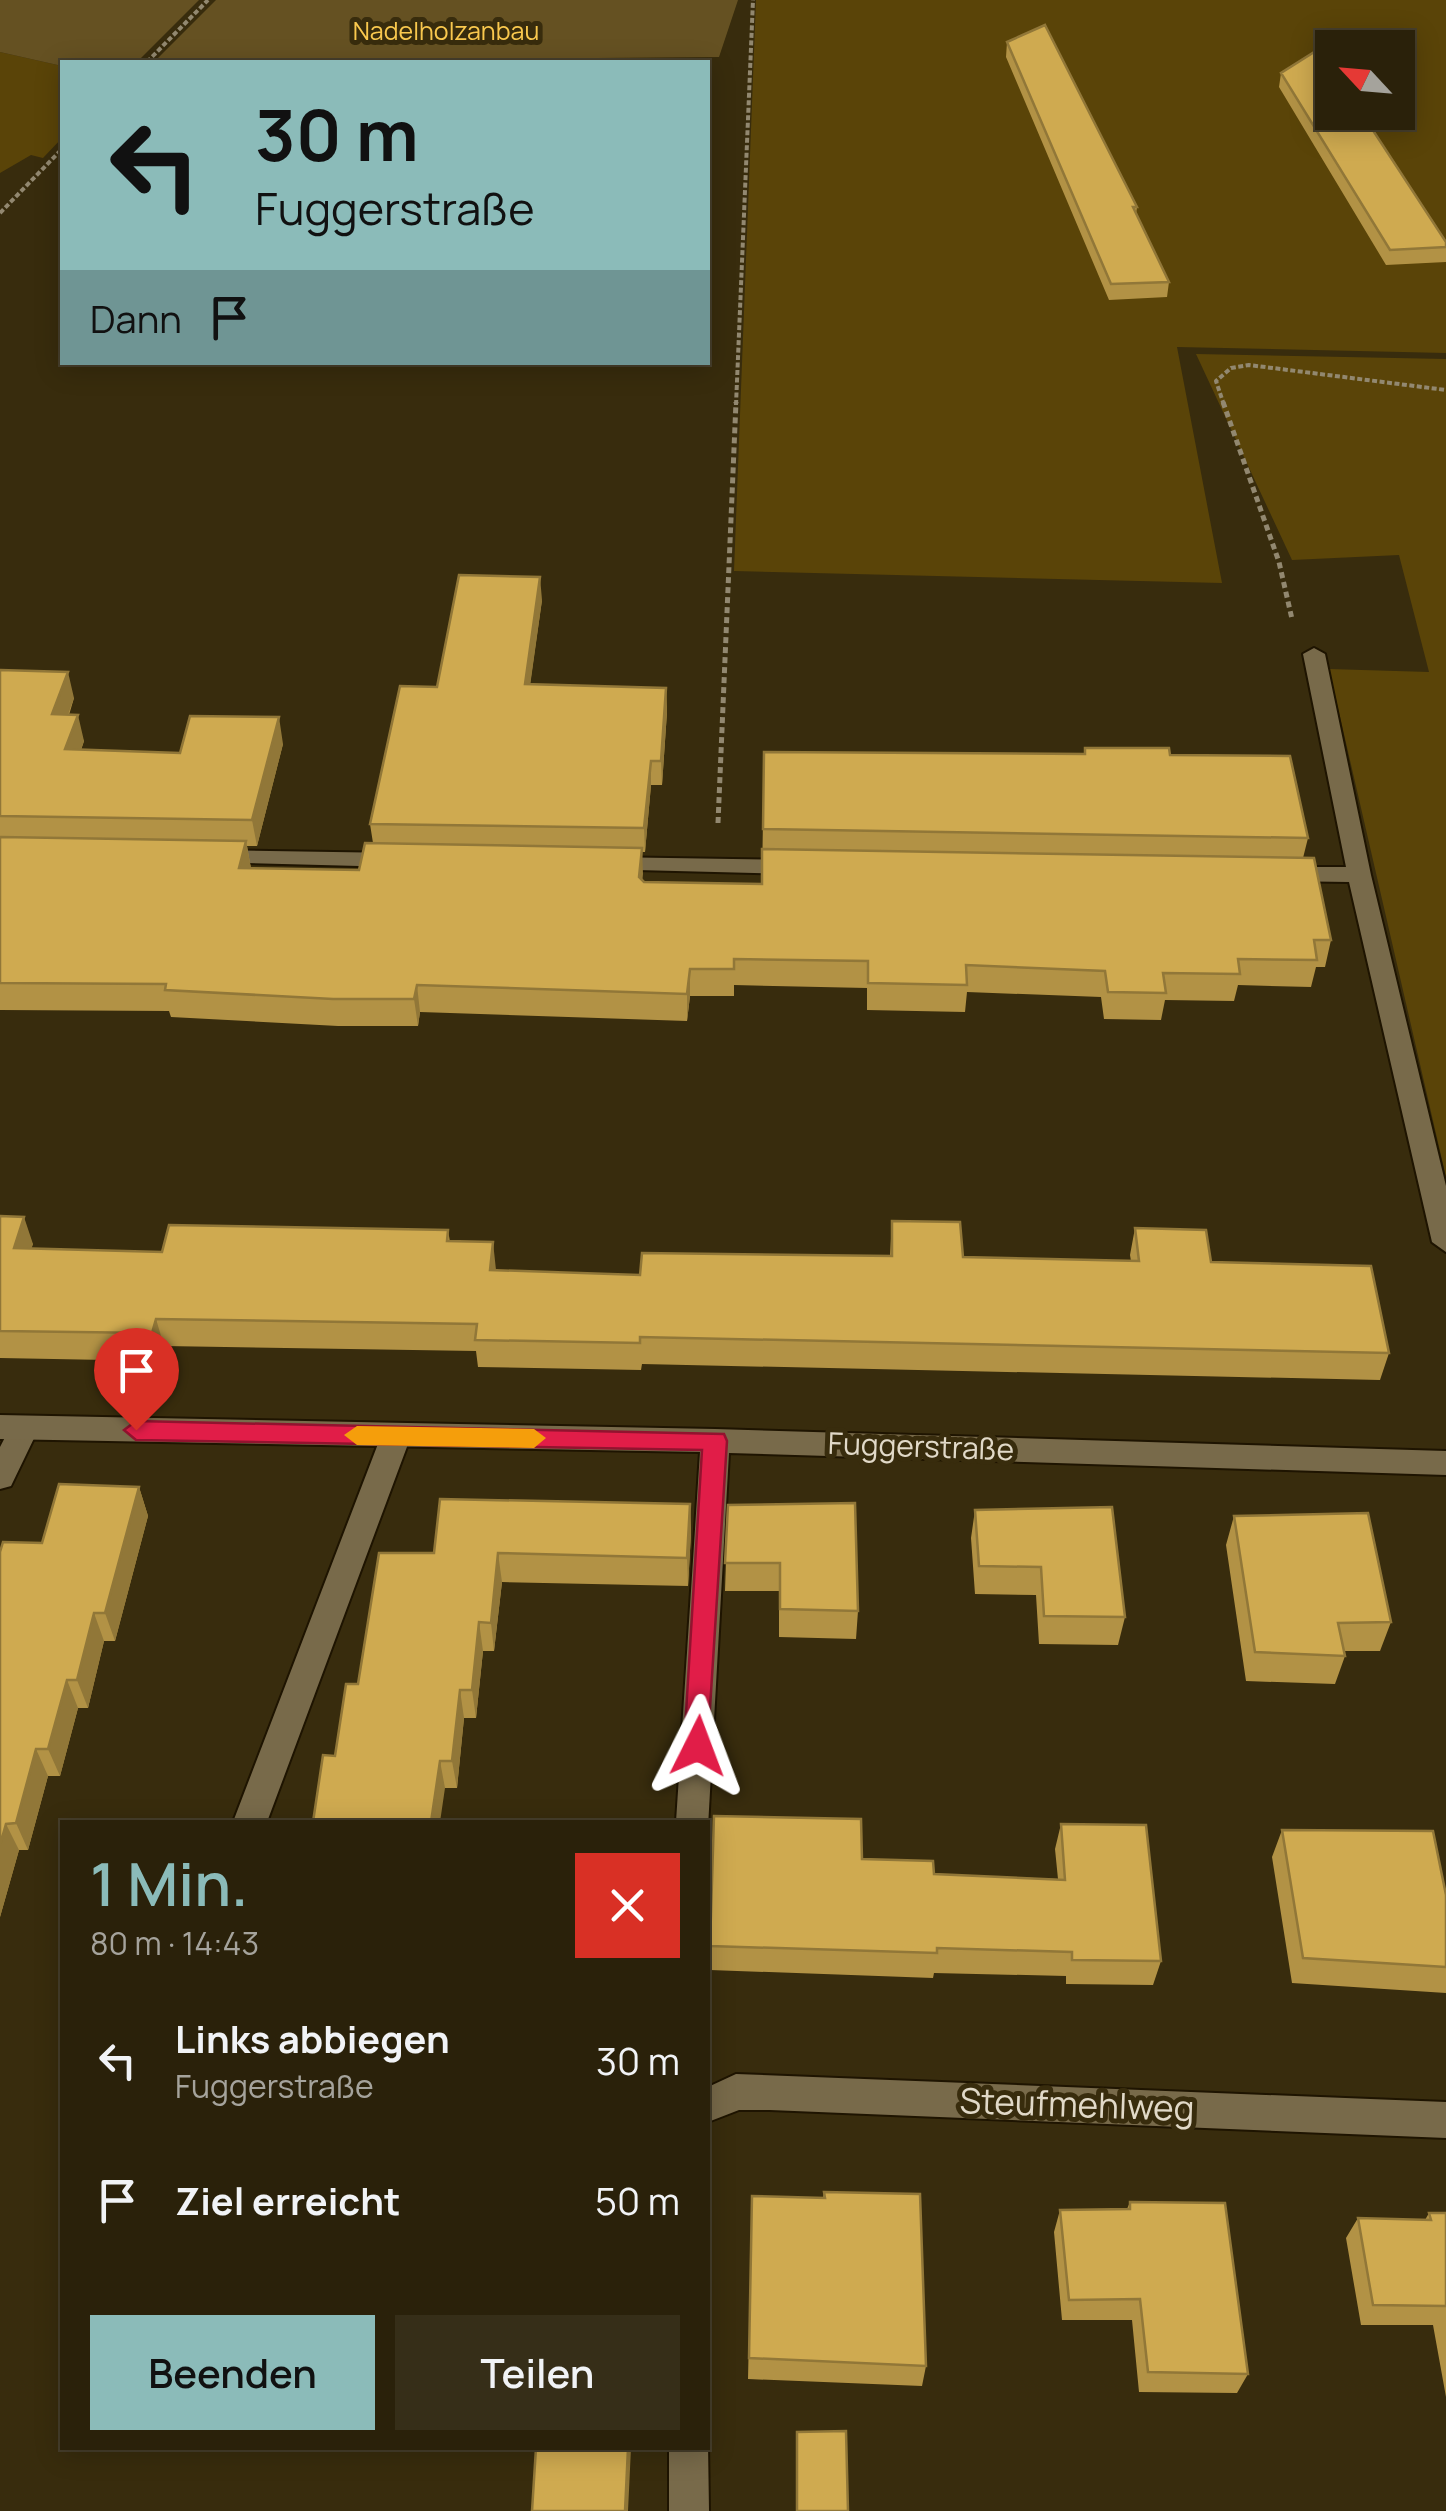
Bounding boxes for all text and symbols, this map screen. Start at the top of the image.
park label: Nadelholzanbau [353,13,539,48]
north arrow [1315,30,1415,130]
map controls [1315,30,1415,130]
text: 30 m [255,86,419,182]
icon: left [90,100,220,230]
text: Fuggerstraße [255,177,535,239]
icon: arrive [202,290,257,345]
text: Dann [90,292,182,344]
pin [94,1328,179,1431]
icon: arrive [109,1343,164,1398]
street label: Fuggerstraße [827,1422,1015,1469]
position arrow [646,1694,750,1798]
text: 1 Min. [90,1842,248,1924]
button: close [575,1853,680,1958]
text: 80 m · 14:43 [90,1921,259,1965]
text: Links abbiegen [175,2012,450,2064]
icon: left [90,2033,145,2088]
text: 30 m [596,2034,680,2086]
text: Fuggerstraße [175,2064,374,2108]
street label: Steufmehlweg [959,2076,1195,2132]
icon: arrive [90,2173,145,2228]
text: Ziel erreicht [175,2174,400,2226]
text: 50 m [595,2174,680,2226]
button: Beenden [90,2315,375,2430]
button: Teilen [395,2315,680,2430]

